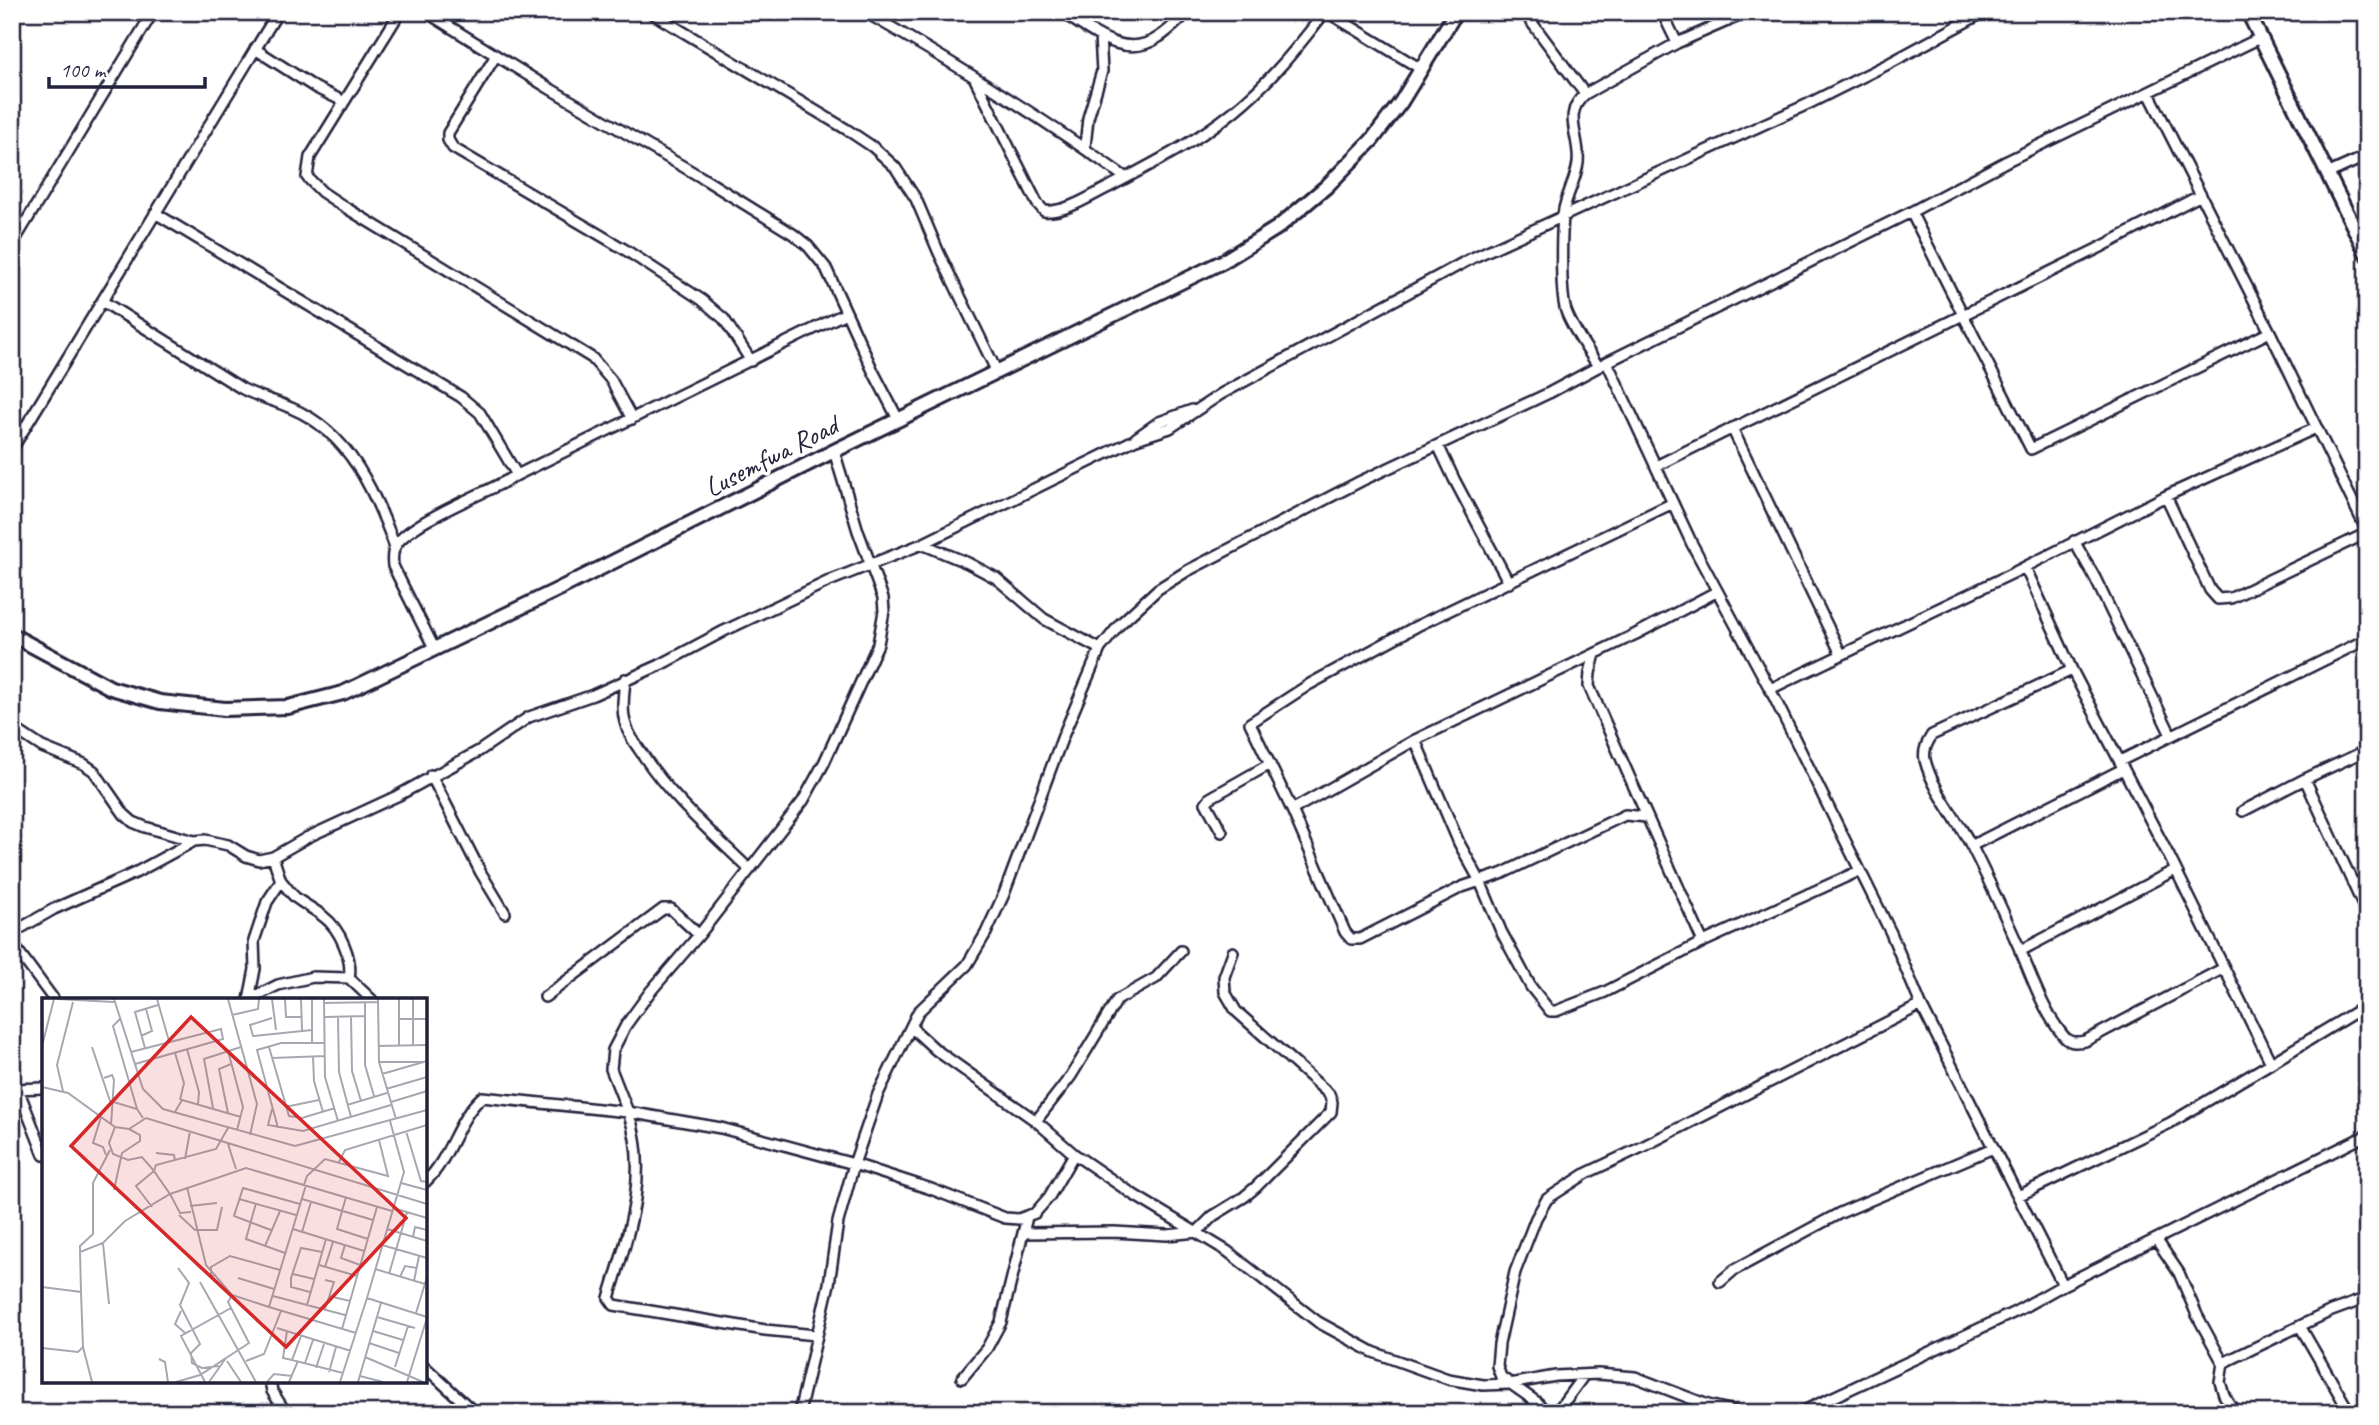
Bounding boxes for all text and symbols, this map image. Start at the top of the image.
scale bar [49,46,205,90]
text: 100 m [60,57,107,83]
street label: Lusemfwa Road [699,406,847,504]
inset map [42,998,427,1383]

